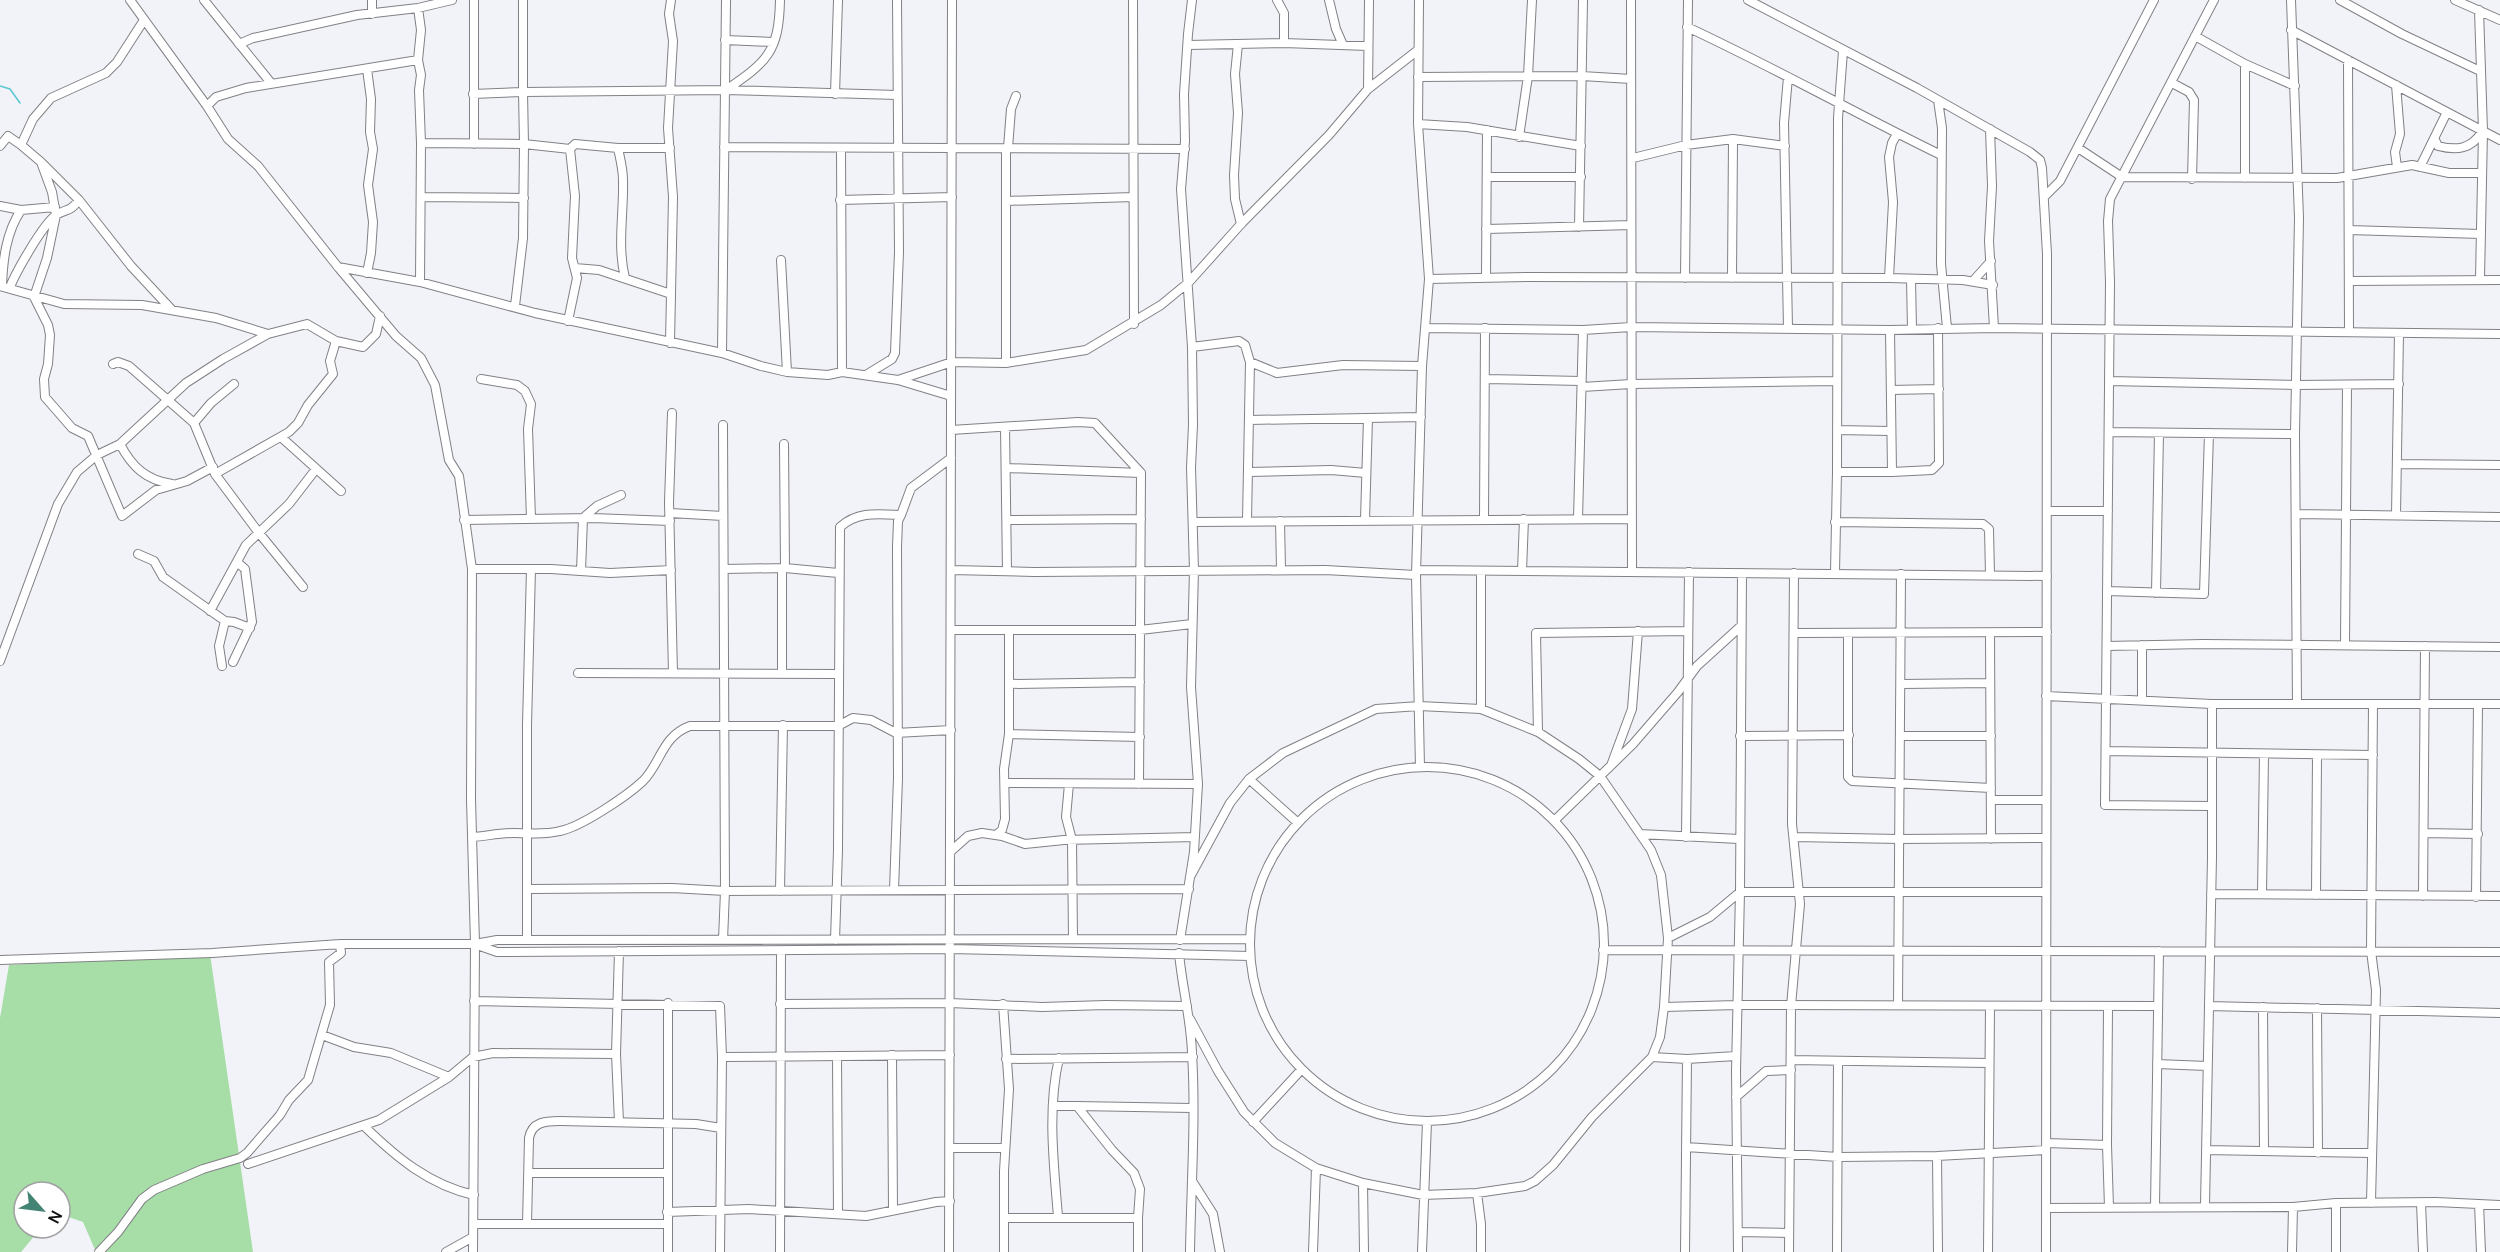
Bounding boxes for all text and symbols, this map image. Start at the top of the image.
north arrow [12,1180,72,1240]
text: N [43,1207,68,1227]

